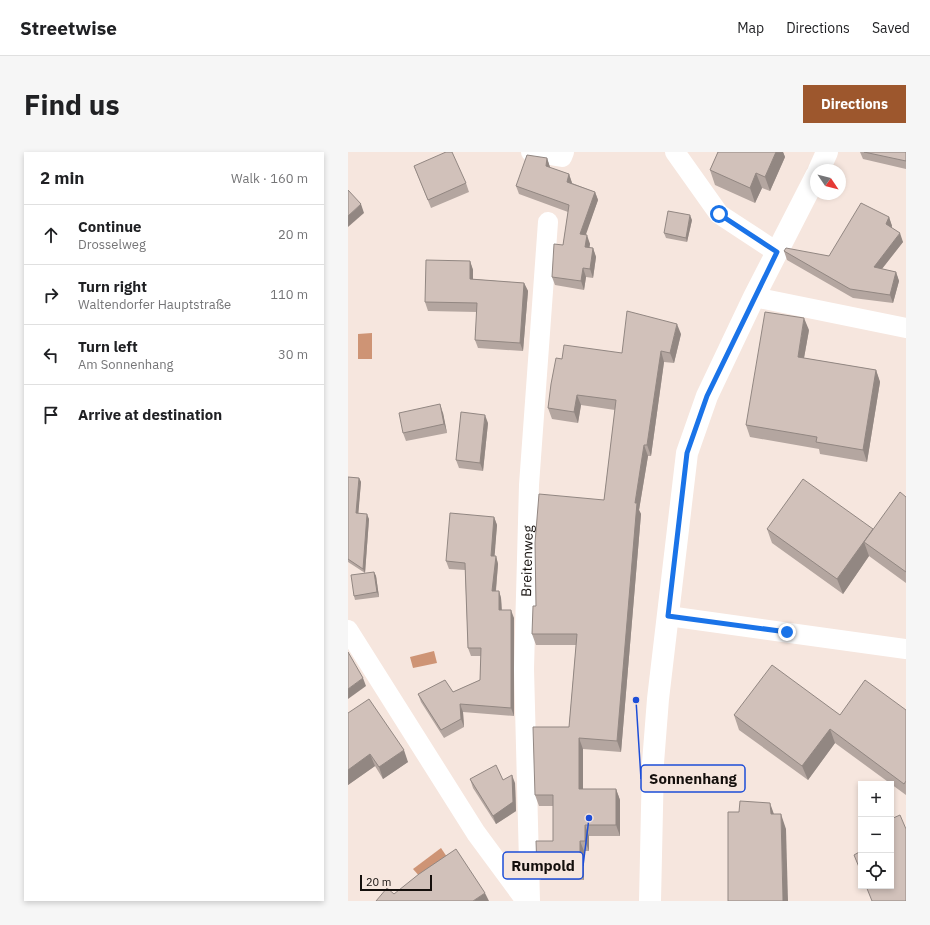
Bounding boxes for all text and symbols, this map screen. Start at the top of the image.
text: Streetwise [20,16,117,40]
text: Map [737,19,764,37]
text: Directions [786,19,850,37]
text: Saved [872,19,910,37]
button: Directions [803,85,906,123]
text: Find us [24,86,120,123]
north arrow [810,164,846,200]
text: 2 min [40,167,84,189]
text: Walk · 160 m [231,170,308,187]
route start [710,205,728,223]
text: Continue [78,217,142,236]
icon: ahead [40,224,62,246]
text: 20 m [278,226,308,243]
text: Drosselweg [78,236,146,253]
text: Turn right [78,277,147,296]
icon: right [40,284,62,306]
text: 110 m [270,286,308,303]
text: Waltendorfer Hauptstraße [78,296,231,313]
text: Turn left [78,337,138,356]
icon: left [40,344,62,366]
text: 30 m [278,346,308,363]
text: Am Sonnenhang [78,356,173,373]
icon: arrive [40,404,62,426]
text: Arrive at destination [78,405,222,424]
street label: Breitenweg [517,524,537,597]
route end [778,623,796,641]
callout: Sonnenhang [641,765,745,792]
text: Sonnenhang [649,769,738,788]
map controls [858,781,894,889]
button: + [858,781,894,817]
button: − [858,817,894,853]
callout: Rumpold [503,852,583,879]
button: locate [858,853,894,889]
text: Rumpold [511,856,575,875]
scale bar [360,873,432,892]
text: 20 m [366,875,391,889]

